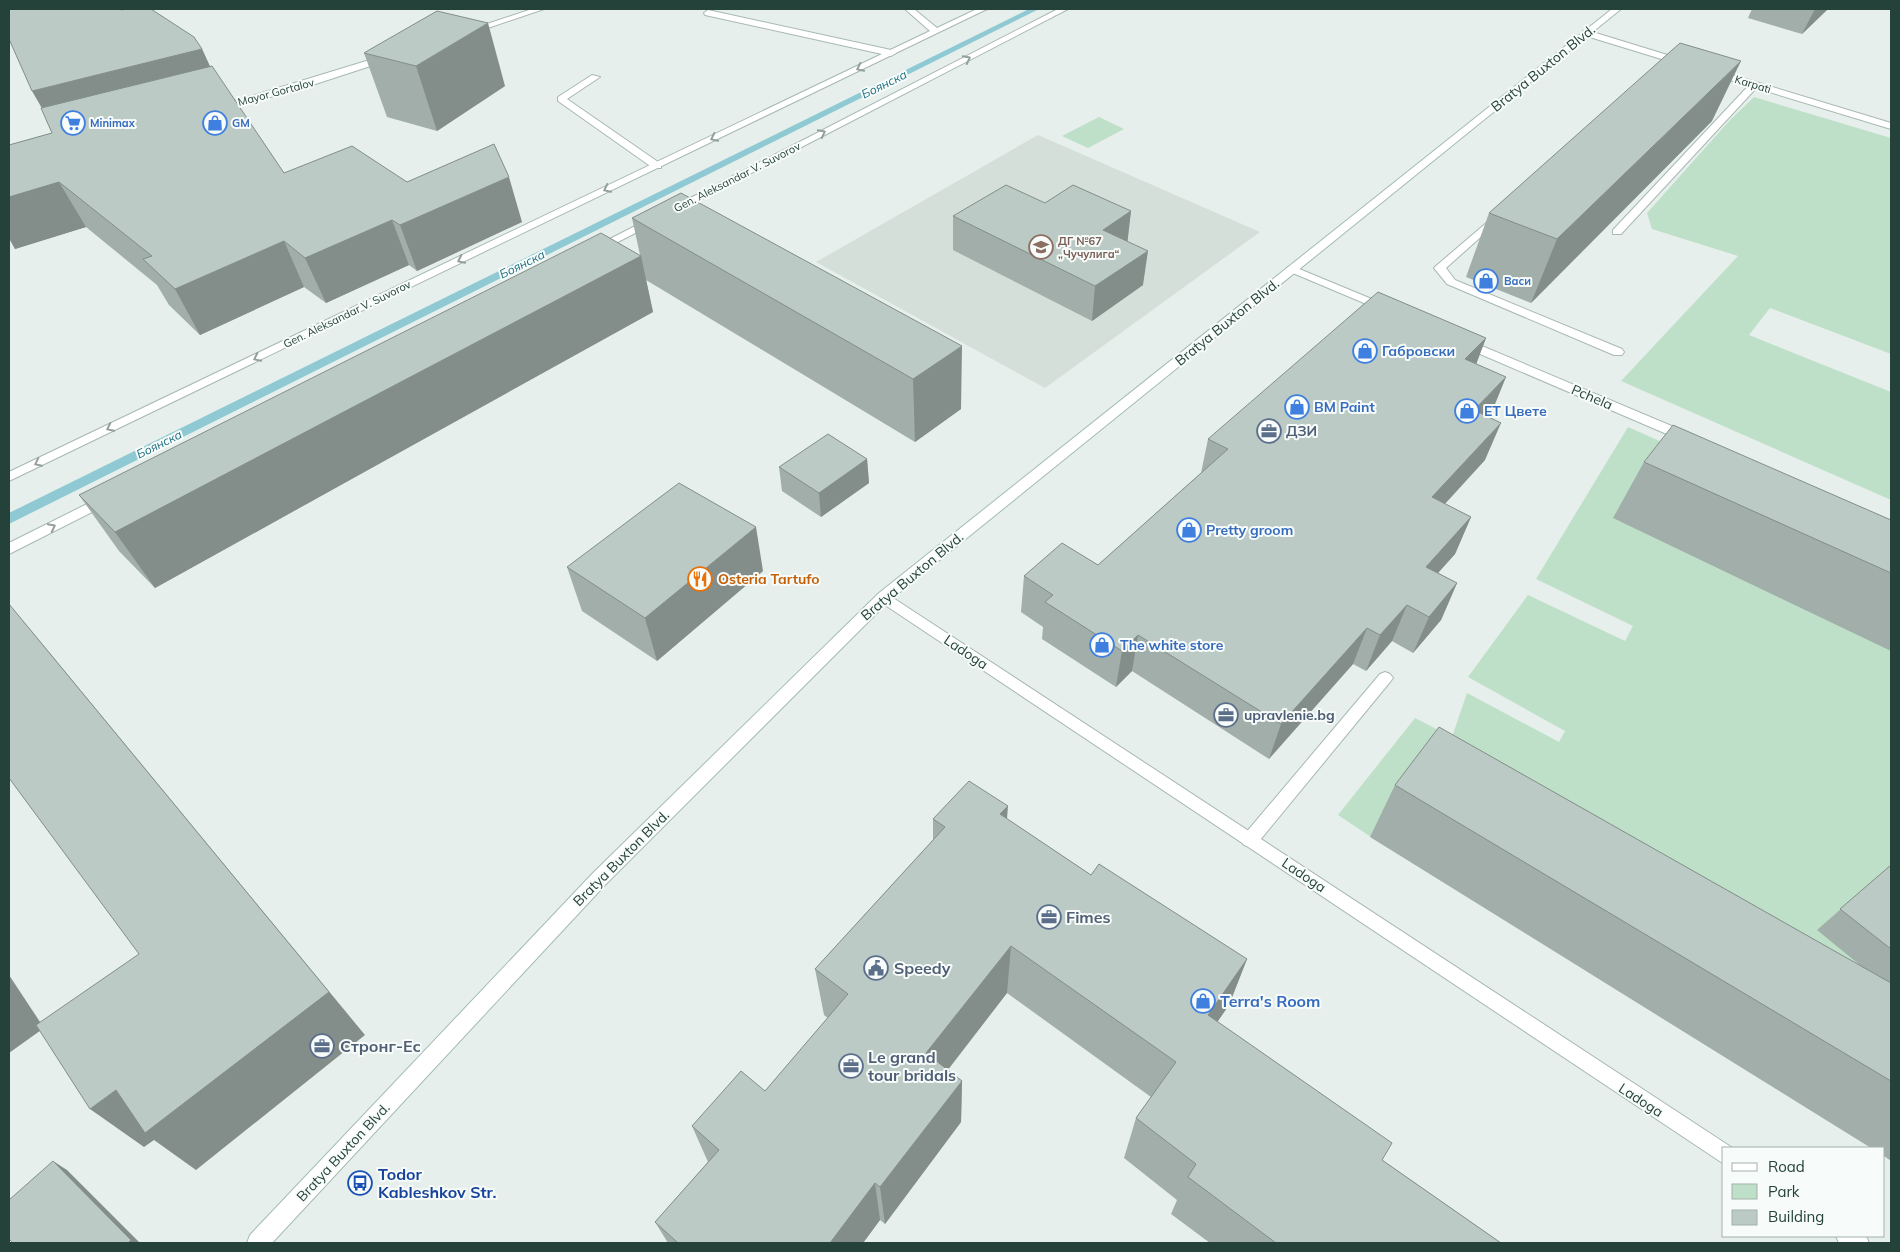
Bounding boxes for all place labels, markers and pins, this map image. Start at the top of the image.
supermarket icon: Minimax [60,110,86,136]
shop icon: GM [202,110,228,136]
place label: Minimax [90,116,136,130]
place label: GM [232,116,250,130]
school or university icon: ДГ №67 „Чучулига“ [1028,234,1054,260]
place label: ДГ №67 „Чучулига“ [1058,234,1119,261]
shop icon: Васи [1473,268,1499,294]
place label: Васи [1504,274,1531,288]
shop icon: Габровски [1352,338,1378,364]
place label: Габровски [1382,342,1455,360]
shop icon: BM Paint [1284,394,1310,420]
place label: BM Paint [1314,398,1375,416]
shop icon: ЕТ Цвете [1454,398,1480,424]
place label: ЕТ Цвете [1484,402,1547,420]
office icon: ДЗИ [1256,418,1282,444]
place label: ДЗИ [1286,422,1317,440]
shop icon: Pretty groom [1176,517,1202,543]
place label: Pretty groom [1206,521,1293,539]
restaurant icon: Osteria Tartufo [687,566,713,592]
place label: Osteria Tartufo [718,570,820,588]
shop icon: The white store [1089,632,1115,658]
place label: The white store [1120,636,1224,654]
office icon: upravlenie.bg [1213,702,1239,728]
place label: upravlenie.bg [1244,706,1335,724]
office icon: Fimes [1036,904,1062,930]
place label: Fimes [1066,907,1111,927]
public building icon: Speedy [863,955,889,981]
place label: Speedy [894,958,951,978]
shop icon: Terra's Room [1190,988,1216,1014]
place label: Terra's Room [1220,991,1320,1011]
office icon: Стронг-Ес [309,1033,335,1059]
place label: Стронг-Ес [340,1036,421,1056]
place label: Le grand tour bridals [868,1047,956,1085]
office icon: Le grand tour bridals [838,1053,864,1079]
place label: Todor Kableshkov Str. [378,1164,496,1202]
bus stop icon: Todor Kableshkov Str. [347,1170,373,1196]

